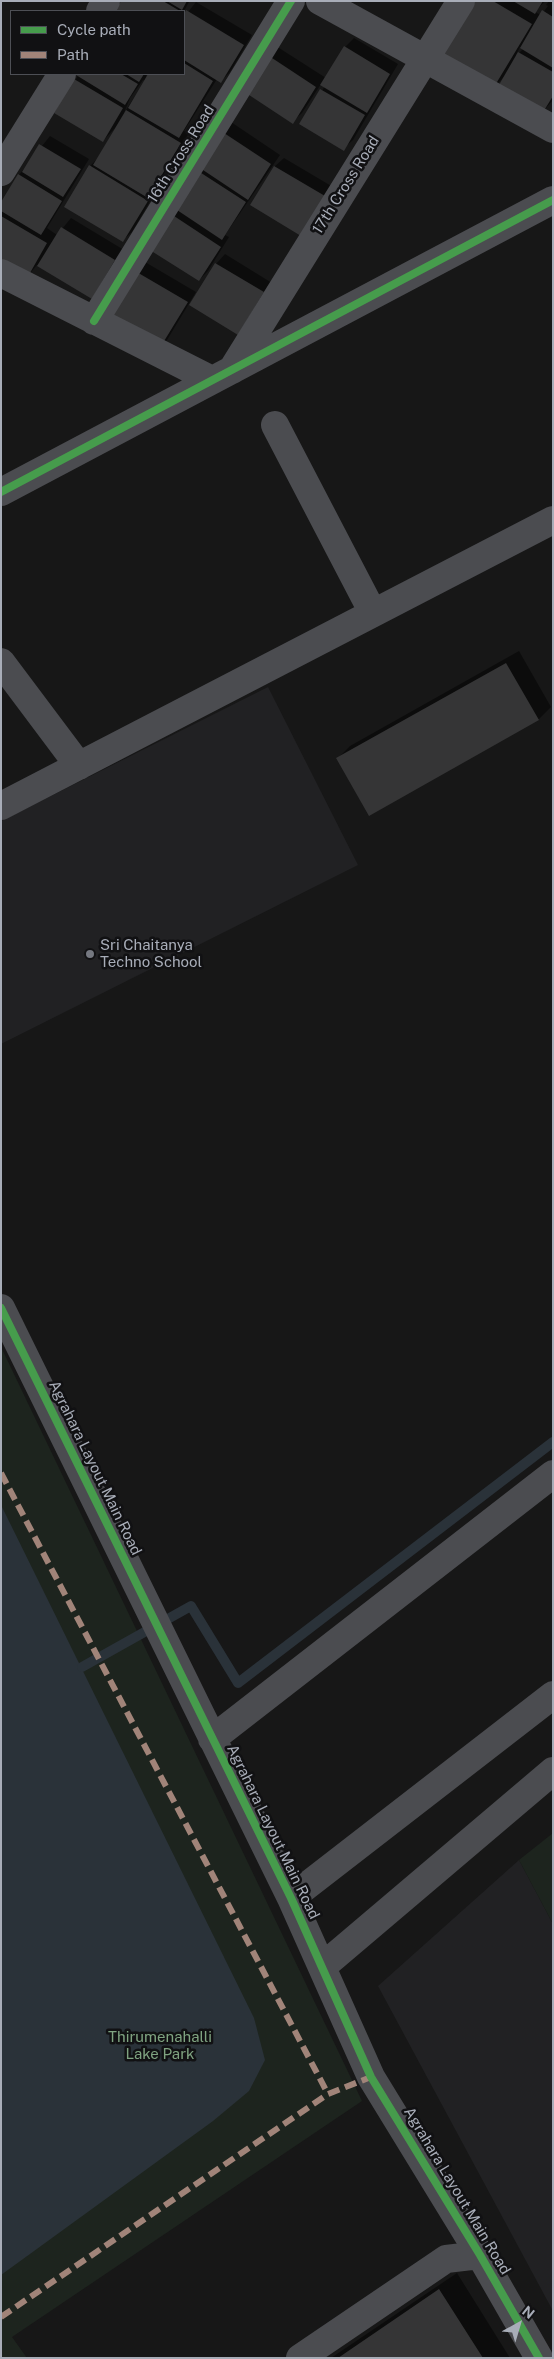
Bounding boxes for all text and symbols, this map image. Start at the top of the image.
legend [10,10,185,75]
text: Cycle path [57,21,131,38]
text: Path [57,46,89,63]
street label: 16th Cross Road [144,102,218,206]
street label: 17th Cross Road [309,133,383,237]
place label: Sri Chaitanya Techno School [100,936,202,971]
marker: Sri Chaitanya Techno School [84,948,96,960]
street label: Agrahara Layout Main Road [45,1378,145,1558]
street label: Agrahara Layout Main Road [223,1742,323,1922]
park label: Thirumenahalli Lake Park [108,2028,212,2063]
street label: Agrahara Layout Main Road [400,2104,514,2278]
north arrow [494,2299,544,2349]
text: N [519,2303,538,2322]

